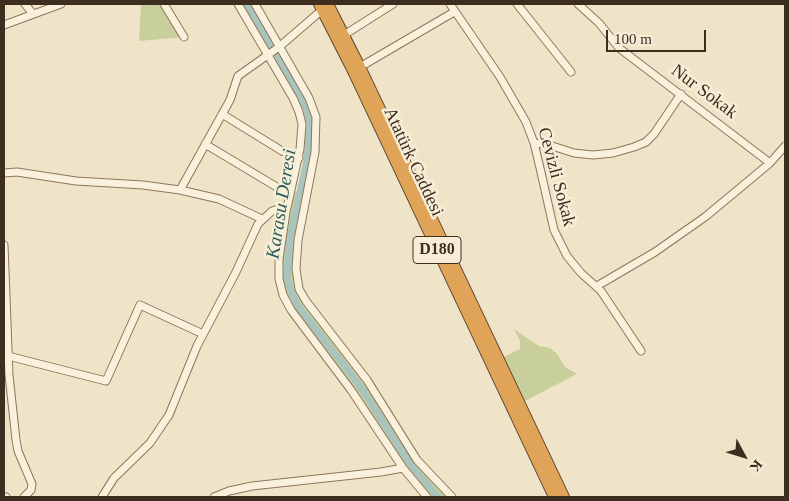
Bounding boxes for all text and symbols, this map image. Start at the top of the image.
scale bar [609,20,709,52]
text: 100 m [614,31,652,47]
street label: Nur Sokak [667,60,741,124]
street label: Atatürk Caddesi [378,104,448,220]
street label: Cevizli Sokak [532,125,580,229]
water label: Karasu Deresi [262,148,302,260]
road number: D180 [413,236,461,264]
north arrow [719,431,769,481]
text: K [747,457,765,475]

